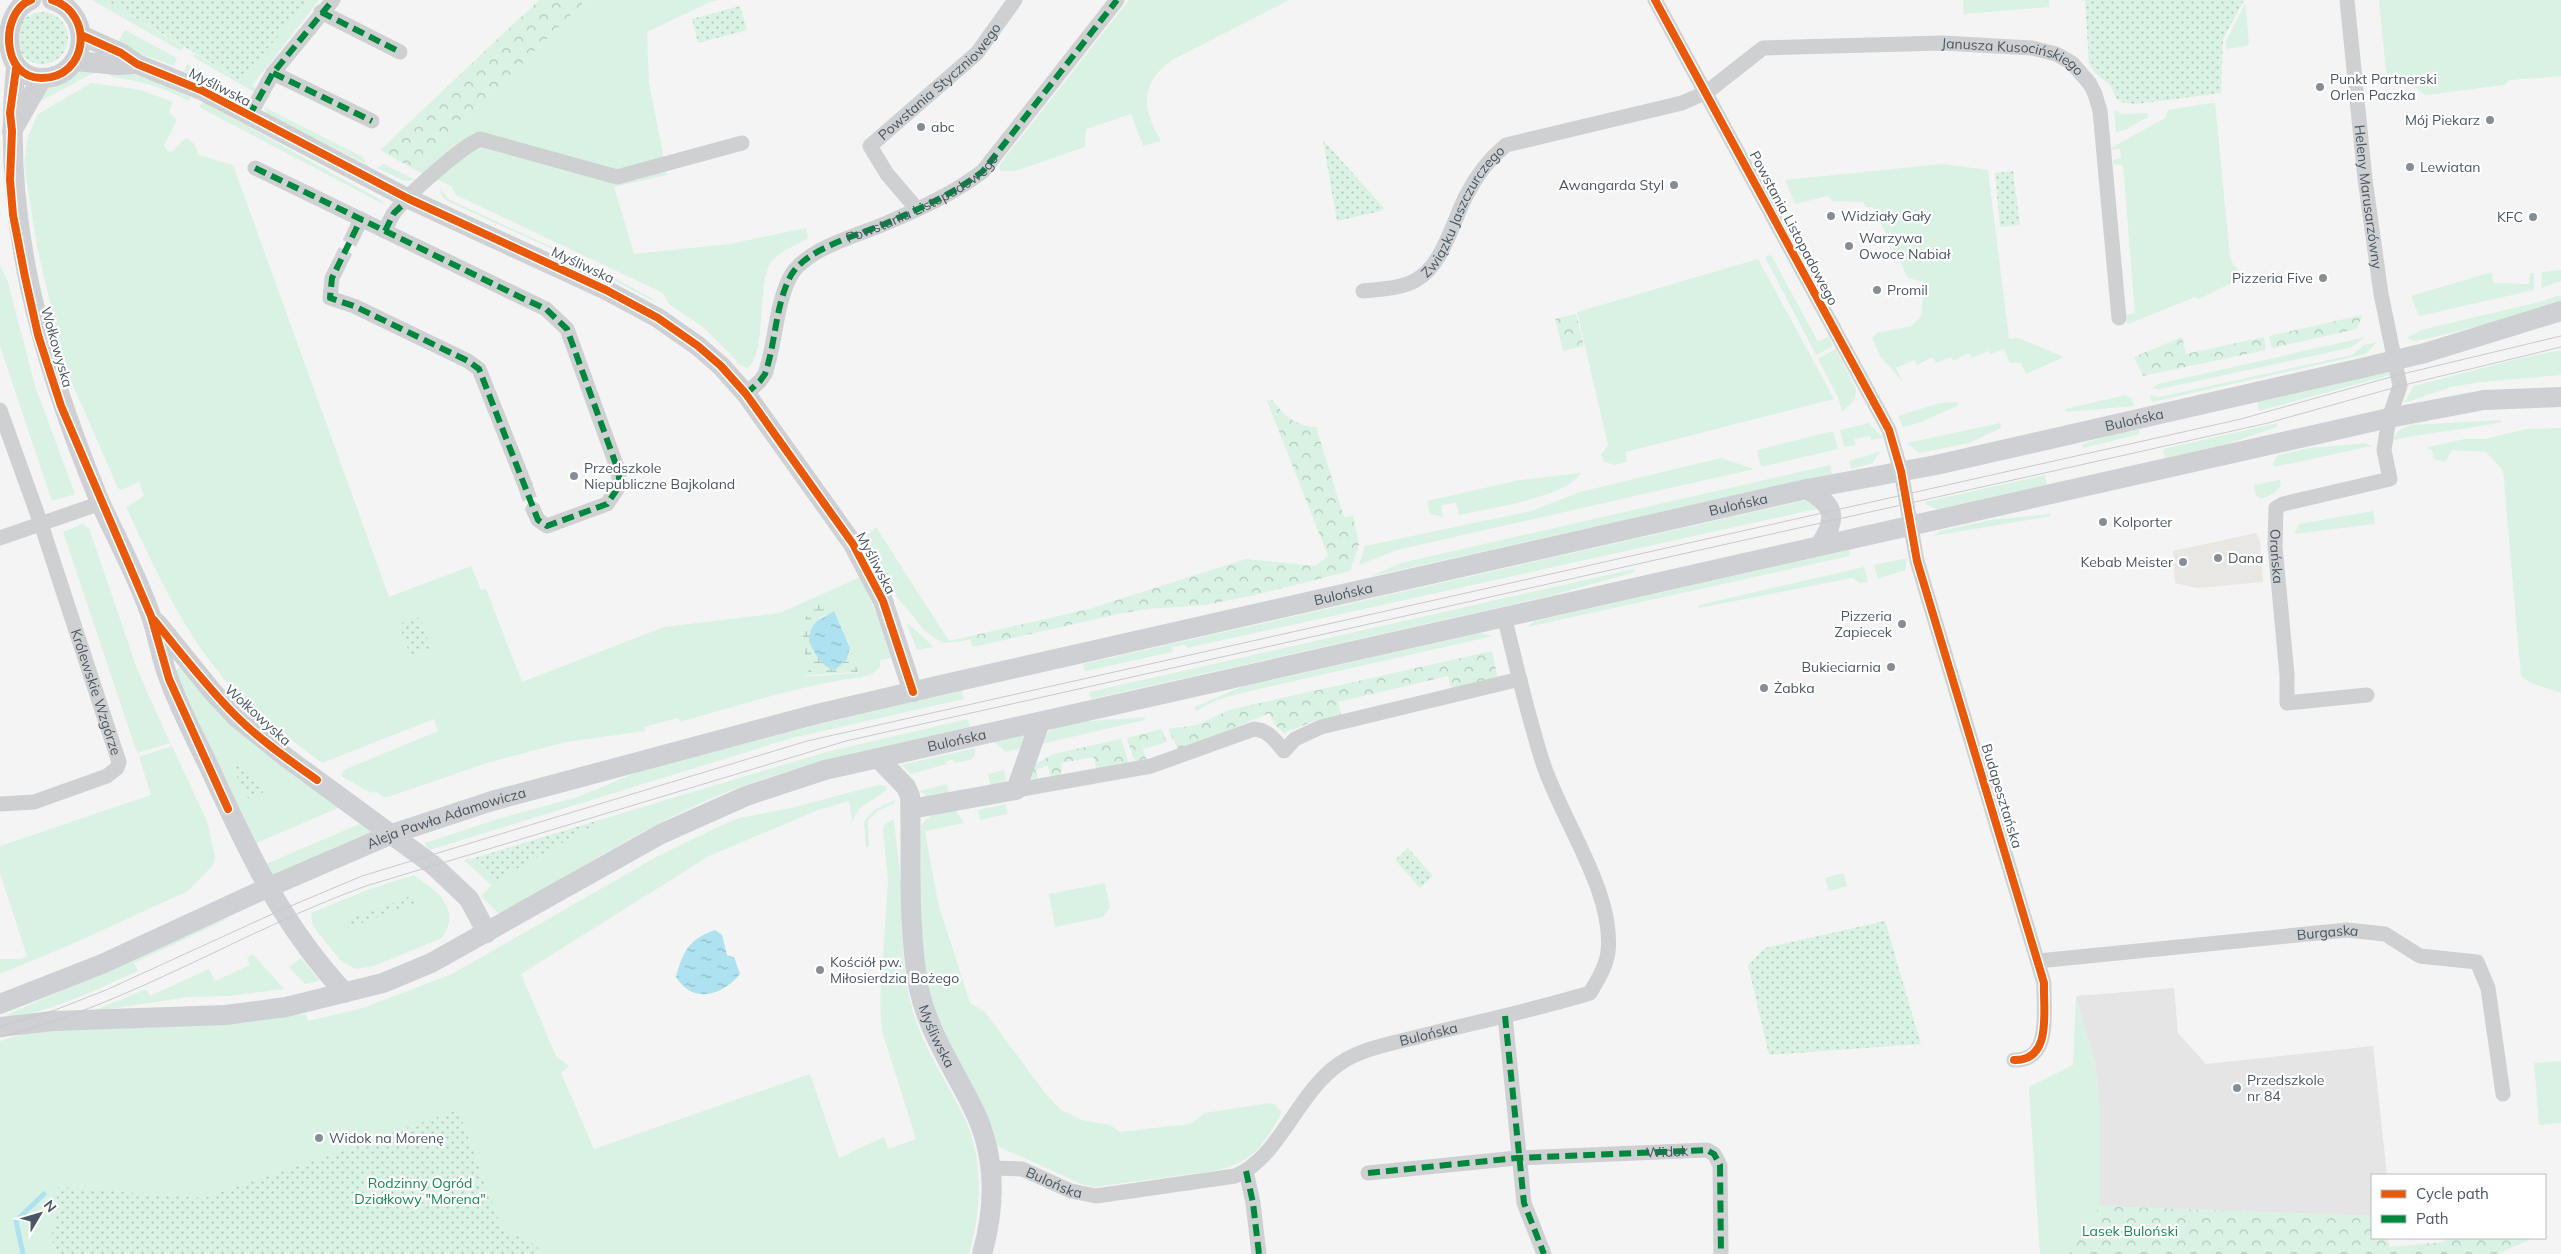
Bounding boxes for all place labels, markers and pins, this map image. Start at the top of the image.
place label: Punkt Partnerski Orlen Paczka [2330,70,2437,104]
marker: Punkt Partnerski Orlen Paczka [2314,81,2326,93]
place label: Mój Piekarz [2405,111,2480,129]
marker: Mój Piekarz [2484,114,2496,126]
place label: abc [931,118,955,136]
marker: abc [915,121,927,133]
place label: Lewiatan [2420,158,2481,176]
marker: Lewiatan [2404,161,2416,173]
place label: Awangarda Styl [1559,176,1664,194]
marker: Awangarda Styl [1668,179,1680,191]
place label: Widziały Gały [1841,207,1932,225]
place label: KFC [2497,208,2523,226]
marker: Widziały Gały [1825,210,1837,222]
marker: KFC [2527,211,2539,223]
place label: Warzywa Owoce Nabiał [1859,229,1951,263]
marker: Warzywa Owoce Nabiał [1843,240,1855,252]
place label: Pizzeria Five [2232,269,2313,287]
marker: Pizzeria Five [2317,272,2329,284]
place label: Promil [1887,281,1928,299]
marker: Promil [1871,284,1883,296]
place label: Przedszkole Niepubliczne Bajkoland [584,459,735,493]
marker: Przedszkole Niepubliczne Bajkoland [568,470,580,482]
place label: Kolporter [2113,513,2173,531]
marker: Kolporter [2097,516,2109,528]
place label: Dana [2228,549,2263,567]
marker: Dana [2212,552,2224,564]
place label: Kebab Meister [2080,553,2174,571]
marker: Kebab Meister [2177,556,2189,568]
place label: Pizzeria Zapiecek [1834,607,1893,641]
marker: Pizzeria Zapiecek [1896,618,1908,630]
place label: Bukieciarnia [1802,658,1881,676]
marker: Bukieciarnia [1885,661,1897,673]
place label: Żabka [1774,679,1815,697]
marker: Żabka [1758,682,1770,694]
place label: Kościół pw. Miłosierdzia Bożego [830,953,959,987]
marker: Kościół pw. Miłosierdzia Bożego [814,964,826,976]
place label: Przedszkole nr 84 [2247,1071,2324,1105]
marker: Przedszkole nr 84 [2231,1082,2243,1094]
place label: Widok na Morenę [329,1129,444,1147]
marker: Widok na Morenę [313,1132,325,1144]

